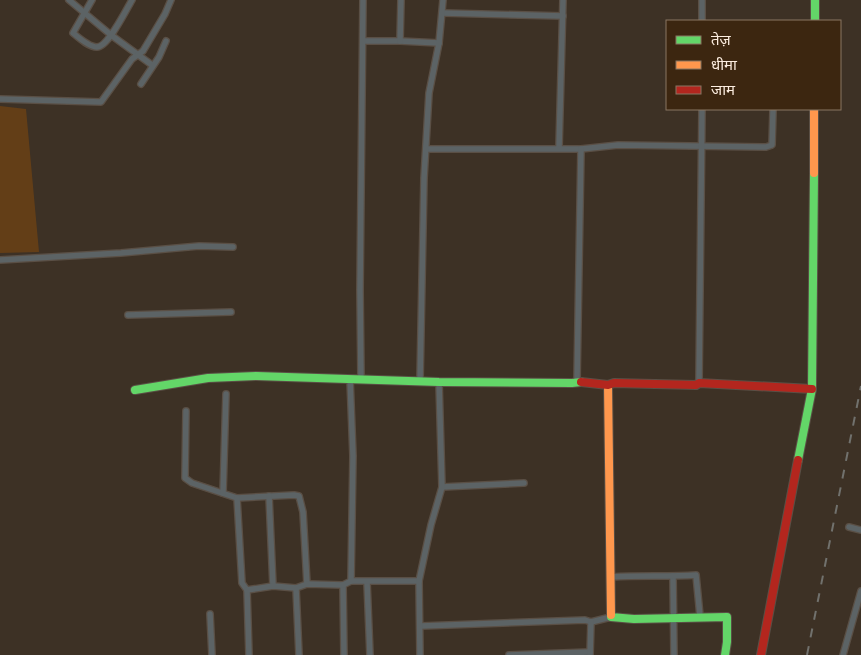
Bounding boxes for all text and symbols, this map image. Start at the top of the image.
legend [666,20,841,110]
text: तेज़ [711,29,732,50]
text: धीमा [711,54,738,75]
text: जाम [711,79,736,100]

